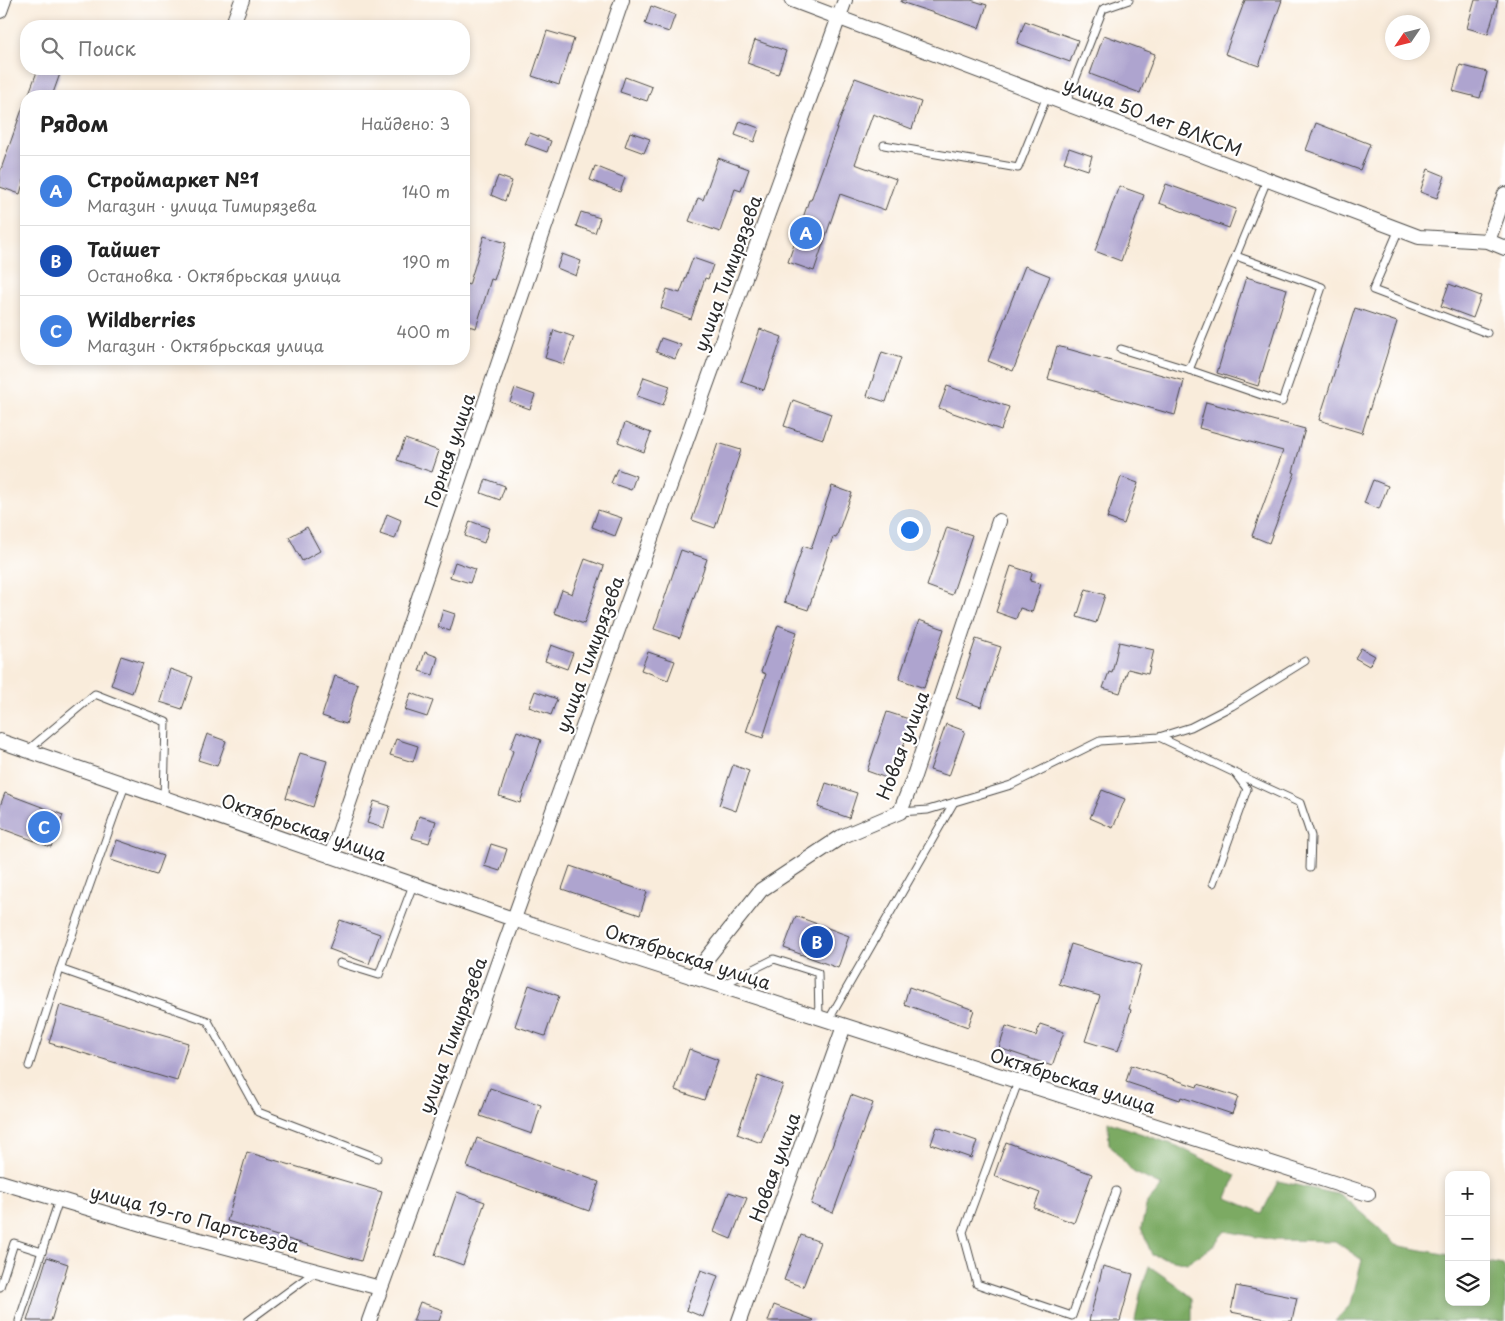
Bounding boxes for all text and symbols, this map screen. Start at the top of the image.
north arrow [1385,15,1430,60]
search box [20,20,470,75]
icon: search [38,34,66,62]
text: Поиск [78,34,136,62]
street label: улица 50 лет ВЛКСМ [1060,69,1246,163]
text: Рядом [40,107,108,139]
text: Найдено: 3 [361,111,450,135]
text: Строймаркет №1 [87,165,259,193]
text: A [50,179,62,203]
text: 140 m [402,179,450,203]
street label: улица Тимирязева [686,190,768,355]
text: Магазин · улица Тимирязева [87,193,316,217]
pin: A [790,214,822,252]
text: Тайшет [87,235,160,263]
text: B [51,249,61,273]
text: 190 m [402,249,450,273]
text: Остановка · Октябрьская улица [87,263,341,287]
text: Wildberries [87,305,196,333]
text: C [50,319,62,343]
text: 400 m [397,319,450,343]
text: Магазин · Октябрьская улица [87,333,324,357]
street label: Горная улица [417,389,481,511]
your location [897,517,923,543]
street label: улица Тимирязева [548,571,630,736]
street label: Новая улица [869,686,935,803]
street label: Октябрьская улица [218,786,391,868]
pin: C [28,808,60,846]
street label: Октябрьская улица [602,916,775,996]
pin: B [801,923,833,961]
street label: улица Тимирязева [411,952,493,1117]
street label: Октябрьская улица [987,1040,1160,1120]
street label: Новая улица [742,1108,807,1225]
map controls [1445,1171,1490,1306]
button: + [1445,1171,1490,1216]
street label: улица 19-го Партсъезда [88,1177,303,1259]
button: − [1445,1216,1490,1261]
button: layers [1445,1261,1490,1306]

